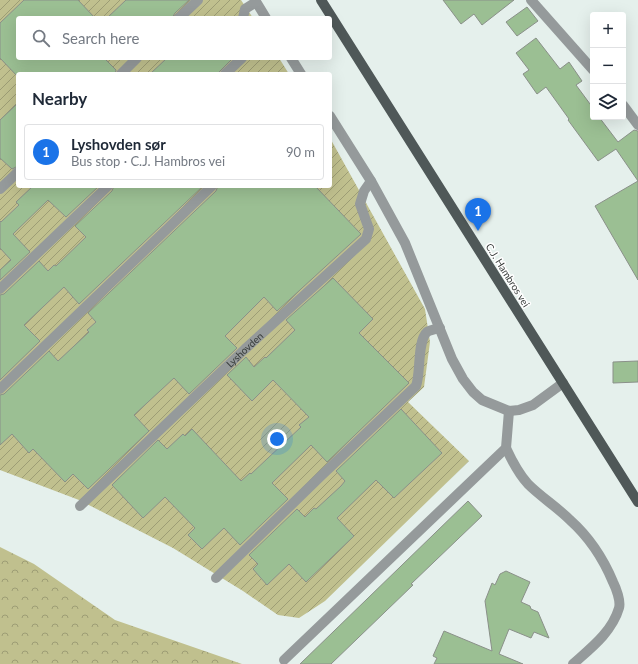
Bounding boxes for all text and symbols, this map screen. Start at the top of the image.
map controls [590,12,626,120]
button: + [590,12,626,48]
search box [16,16,332,60]
icon: search [30,27,52,49]
text: Search here [62,29,139,47]
button: − [590,48,626,84]
button: layers [590,84,626,120]
text: Nearby [32,88,87,109]
text: Lyshovden sør [71,135,166,153]
text: 1 [42,144,50,160]
text: 90 m [286,144,315,160]
text: Bus stop · C.J. Hambros vei [71,153,225,169]
pin: 1 [465,198,491,231]
street label: C.J. Hambros vei [484,241,532,309]
street label: Lyshovden [224,330,266,370]
your location [267,429,287,449]

